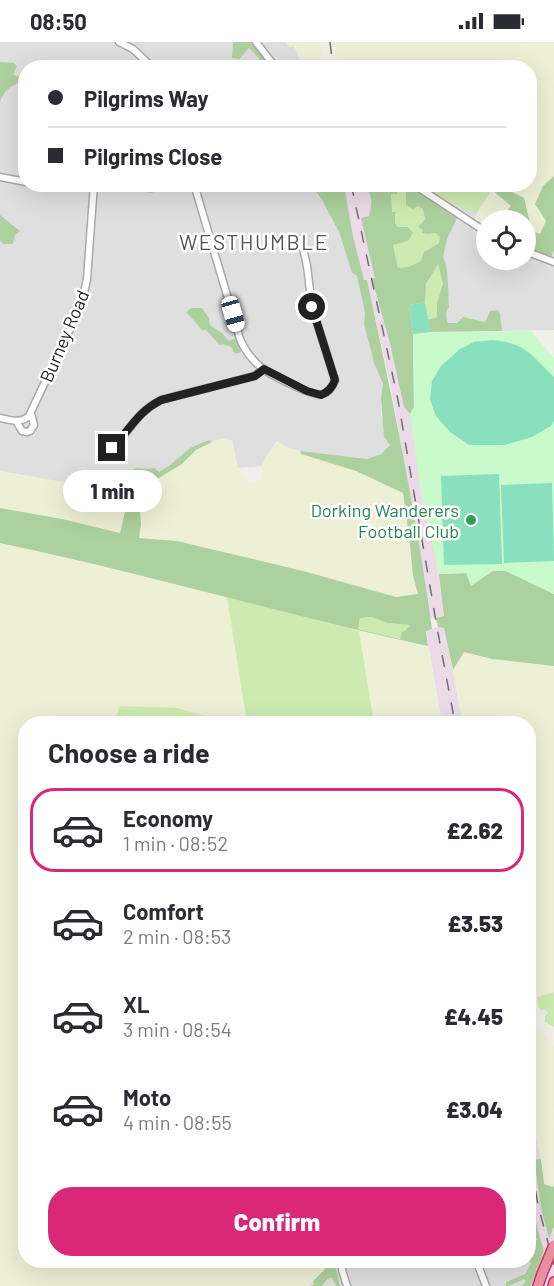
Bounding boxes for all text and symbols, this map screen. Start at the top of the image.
text: 08:50 [30,8,87,34]
text: Pilgrims Way [84,85,209,111]
text: Pilgrims Close [84,143,222,169]
map controls [476,210,536,270]
button: locate [476,210,536,270]
district label: WESTHUMBLE [179,229,329,254]
street label: Burney Road [35,287,93,385]
route start [298,293,325,320]
car [219,294,247,334]
route end [98,434,125,461]
callout: 1 min [63,469,162,511]
text: 1 min [91,479,134,503]
place label: Dorking Wanderers Football Club [311,499,459,542]
marker: Dorking Wanderers Football Club [464,513,478,527]
text: Choose a ride [48,736,210,768]
icon: car [51,803,105,857]
text: Economy [123,805,213,831]
text: £2.62 [447,817,503,843]
text: 1 min · 08:52 [123,831,228,855]
icon: car [51,896,105,950]
text: Comfort [123,898,204,924]
text: £3.53 [447,910,503,936]
text: 2 min · 08:53 [123,924,231,948]
icon: car [51,989,105,1043]
text: XL [123,991,149,1017]
text: £4.45 [444,1003,503,1029]
text: 3 min · 08:54 [123,1017,232,1041]
icon: car [51,1082,105,1136]
text: Moto [123,1084,171,1110]
text: £3.04 [446,1096,503,1122]
text: 4 min · 08:55 [123,1110,232,1134]
button: Confirm [48,1187,506,1256]

